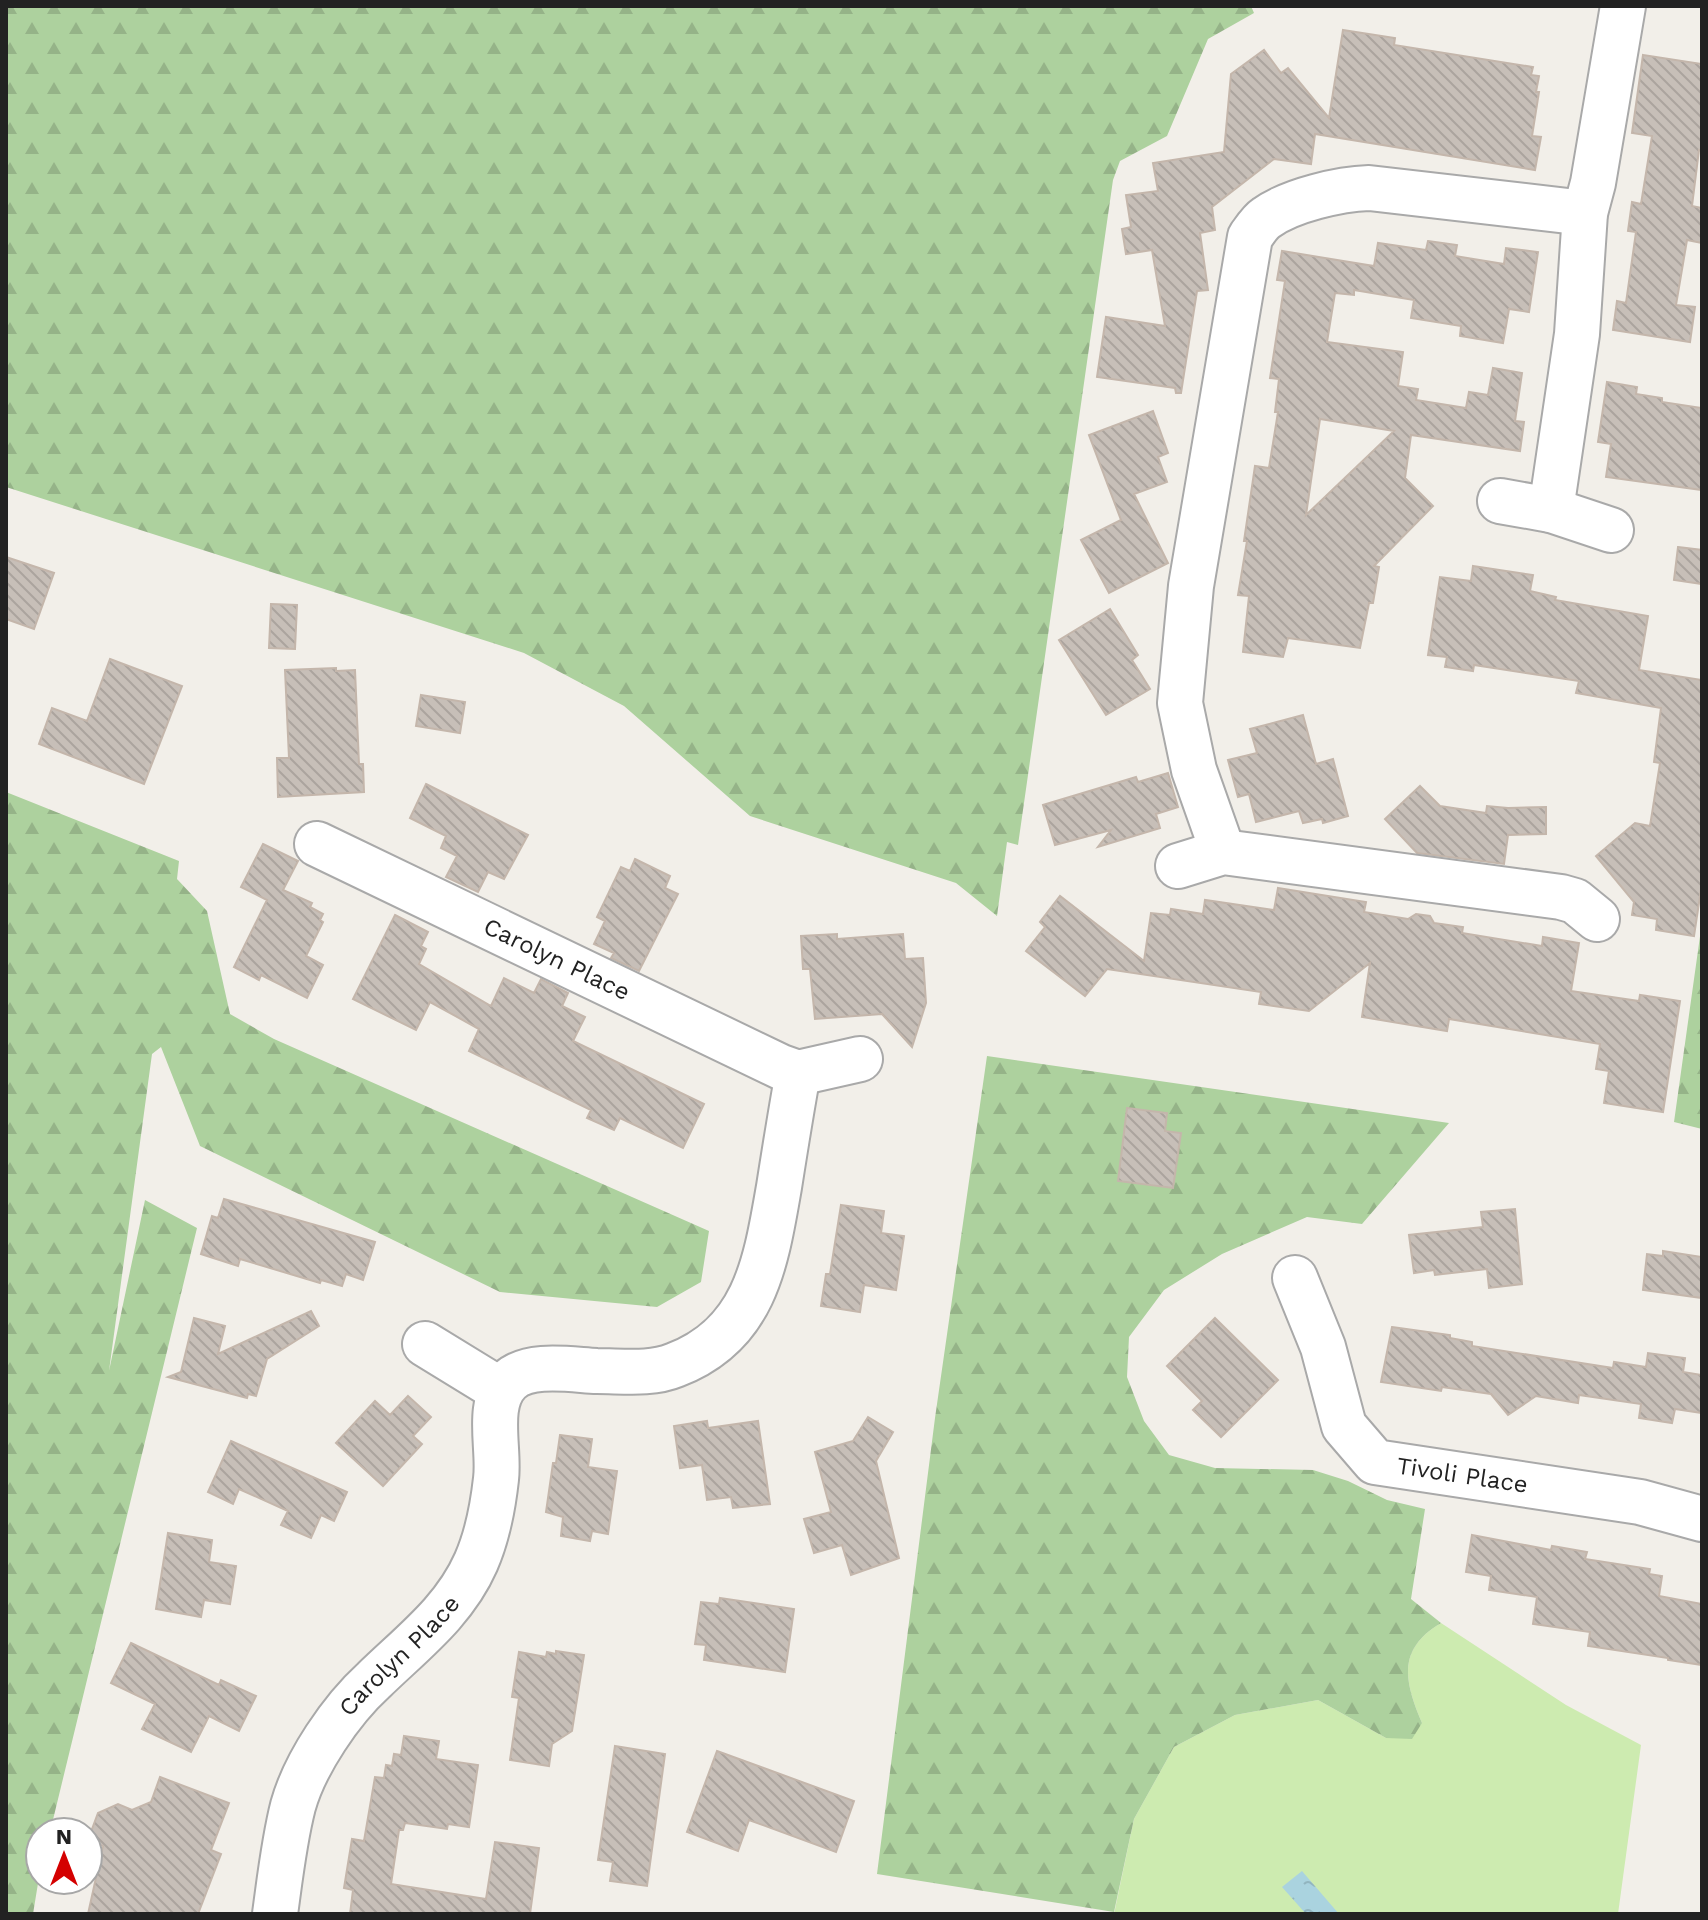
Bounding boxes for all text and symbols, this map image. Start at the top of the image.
street label: Carolyn Place [479,912,634,1006]
street label: Tivoli Place [1395,1451,1530,1499]
street label: Carolyn Place [333,1590,465,1722]
north arrow [24,1816,104,1896]
text: N [56,1824,72,1849]

